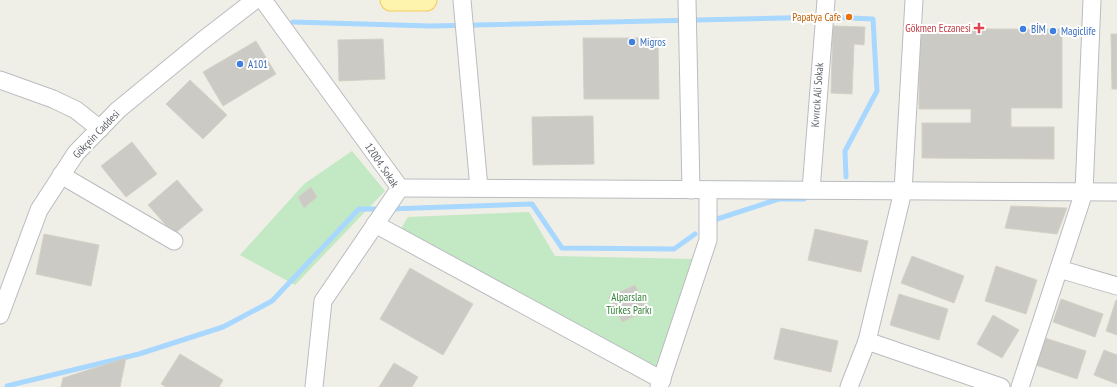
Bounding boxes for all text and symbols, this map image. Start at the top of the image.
place label: Papatya Cafe [792,10,841,24]
marker: Papatya Cafe [844,12,854,22]
place label: Gökmen Eczanesi [905,21,971,35]
place label: BİM [1031,22,1046,36]
marker: Gökmen Eczanesi [974,23,984,33]
marker: BİM [1018,24,1028,34]
place label: Magiclife [1061,24,1096,38]
marker: Magiclife [1048,26,1058,36]
place label: Migros [640,35,666,49]
marker: Migros [627,37,637,47]
place label: A101 [248,57,268,71]
marker: A101 [235,59,245,69]
street label: Kıvırcık Ali Sokak [808,62,826,128]
street label: Gökçein Caddesi [70,107,122,161]
street label: 12004. Sokak [362,140,402,191]
park label: Alparslan Türkes Parkı [606,290,652,317]

